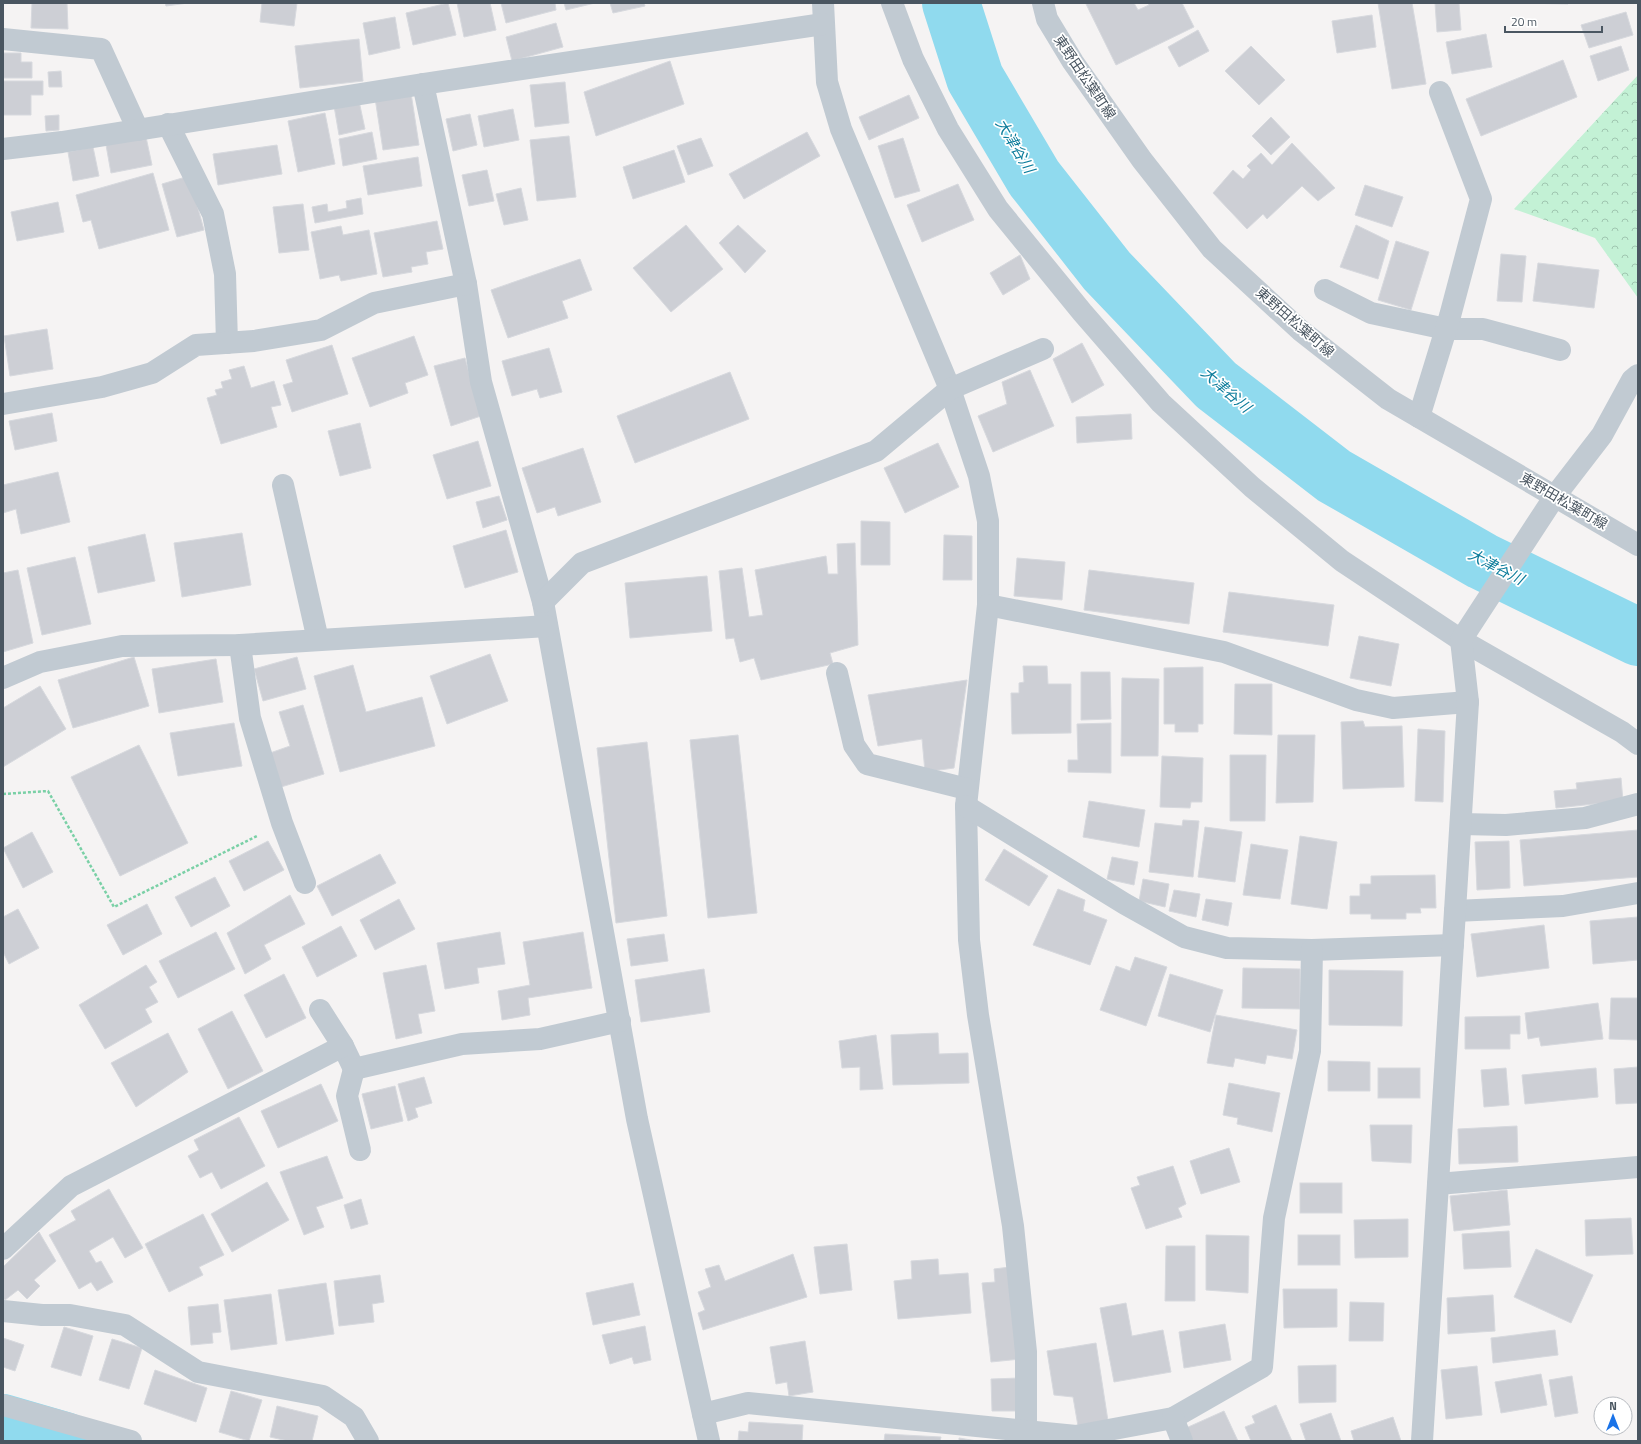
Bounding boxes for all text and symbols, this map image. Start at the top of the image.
scale bar [1505,8,1602,34]
text: 20 m [1511,12,1537,31]
street label: 東野田松葉町線 [1049,30,1122,123]
water label: 大津谷川 [990,114,1042,179]
street label: 東野田松葉町線 [1251,282,1339,362]
water label: 大津谷川 [1196,361,1258,419]
street label: 東野田松葉町線 [1517,467,1612,534]
water label: 大津谷川 [1464,543,1530,591]
north arrow [1593,1396,1633,1436]
text: N [1609,1398,1617,1414]

